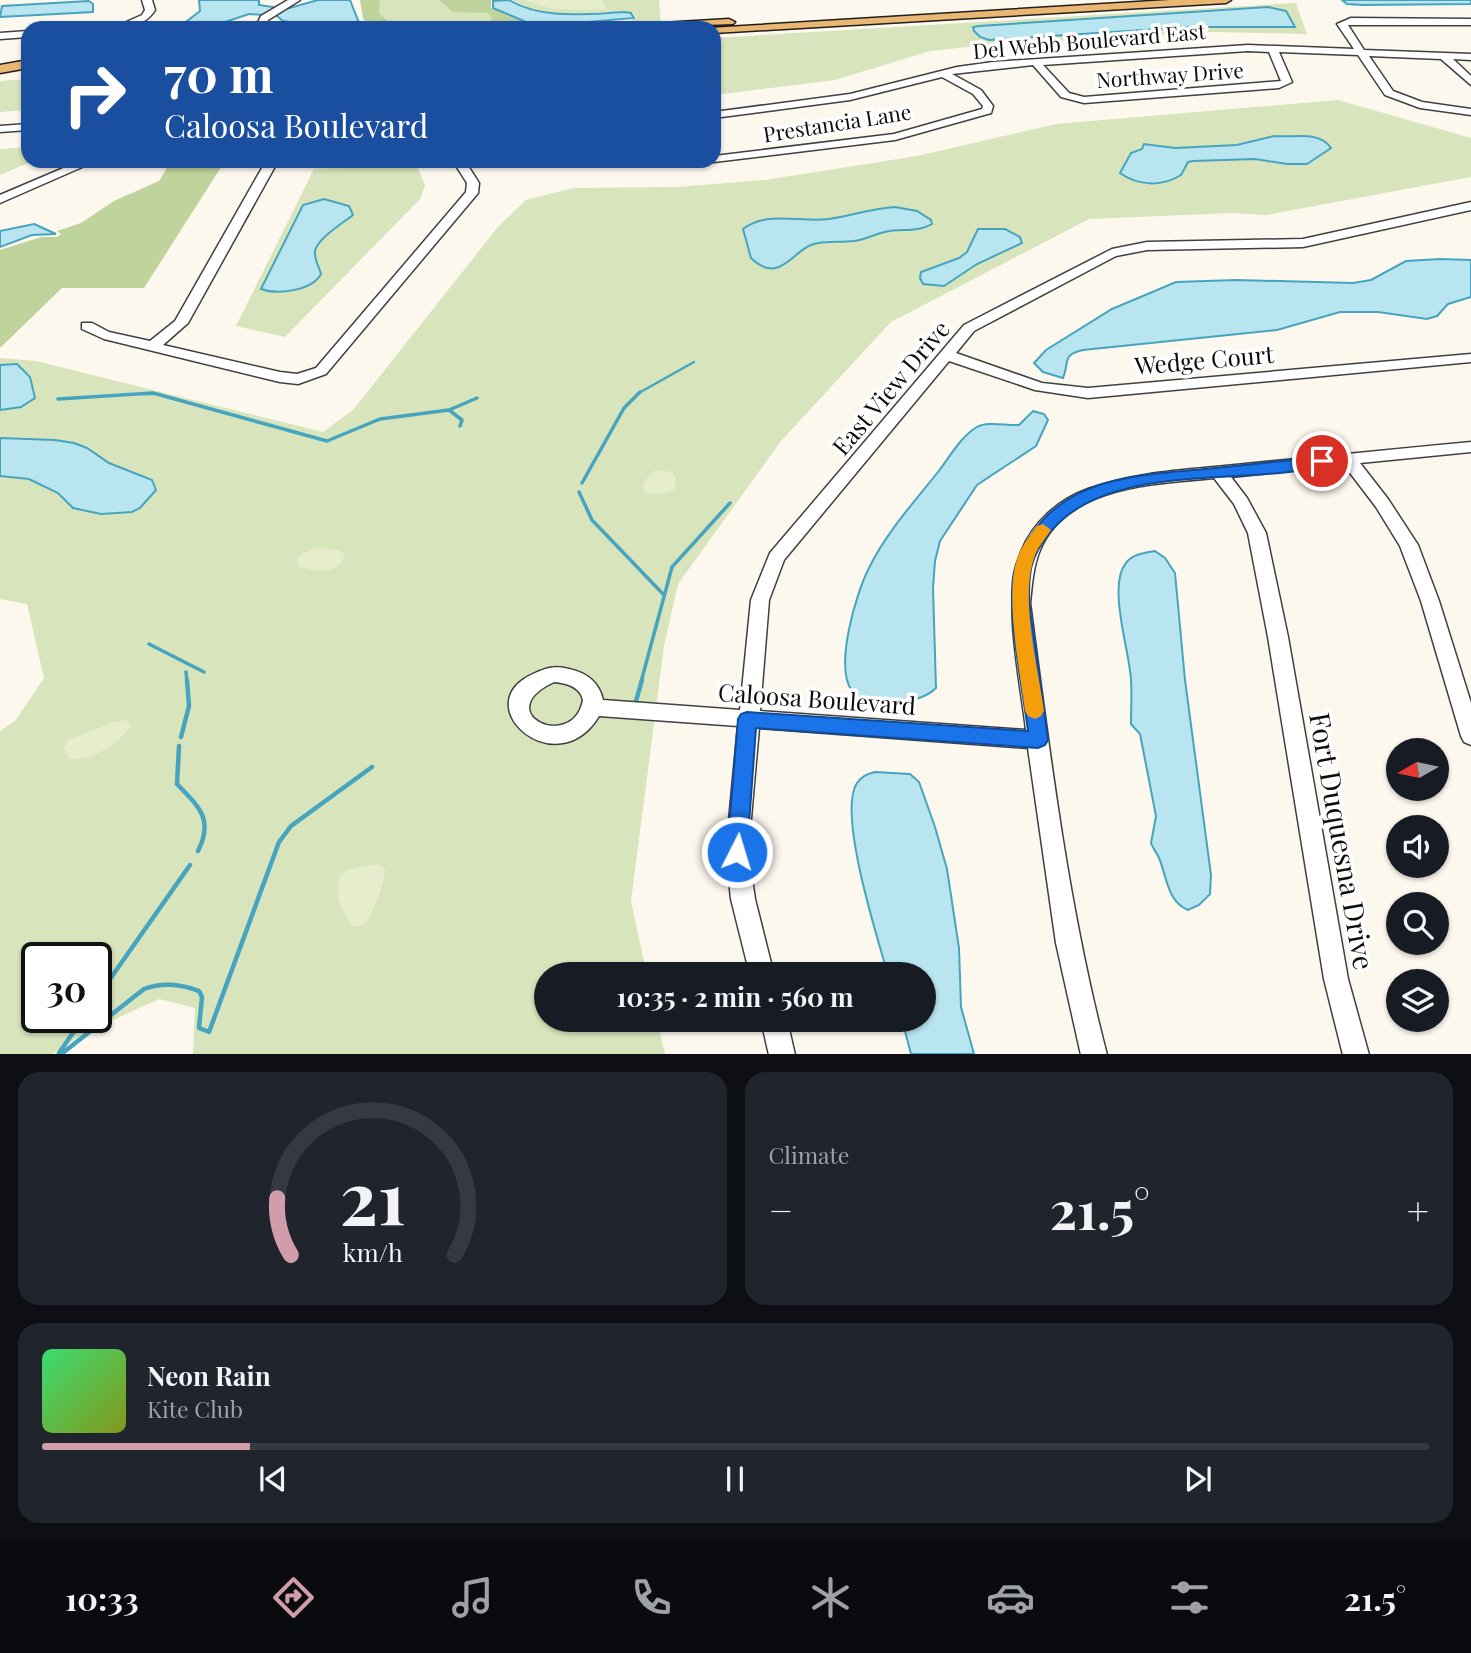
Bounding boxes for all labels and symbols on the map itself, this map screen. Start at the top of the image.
street label: Del Webb Boulevard East [971,16,1207,64]
street label: Northway Drive [1095,55,1245,93]
street label: Prestancia Lane [761,96,913,148]
street label: East View Drive [824,313,956,461]
street label: Wedge Court [1132,337,1275,381]
pin [1292,431,1352,491]
street label: Caloosa Boulevard [717,675,917,721]
street label: Fort Duquesna Drive [1302,710,1384,972]
north arrow [1386,738,1449,802]
position arrow [700,815,774,889]
speed limit sign: 30 [21,942,112,1033]

